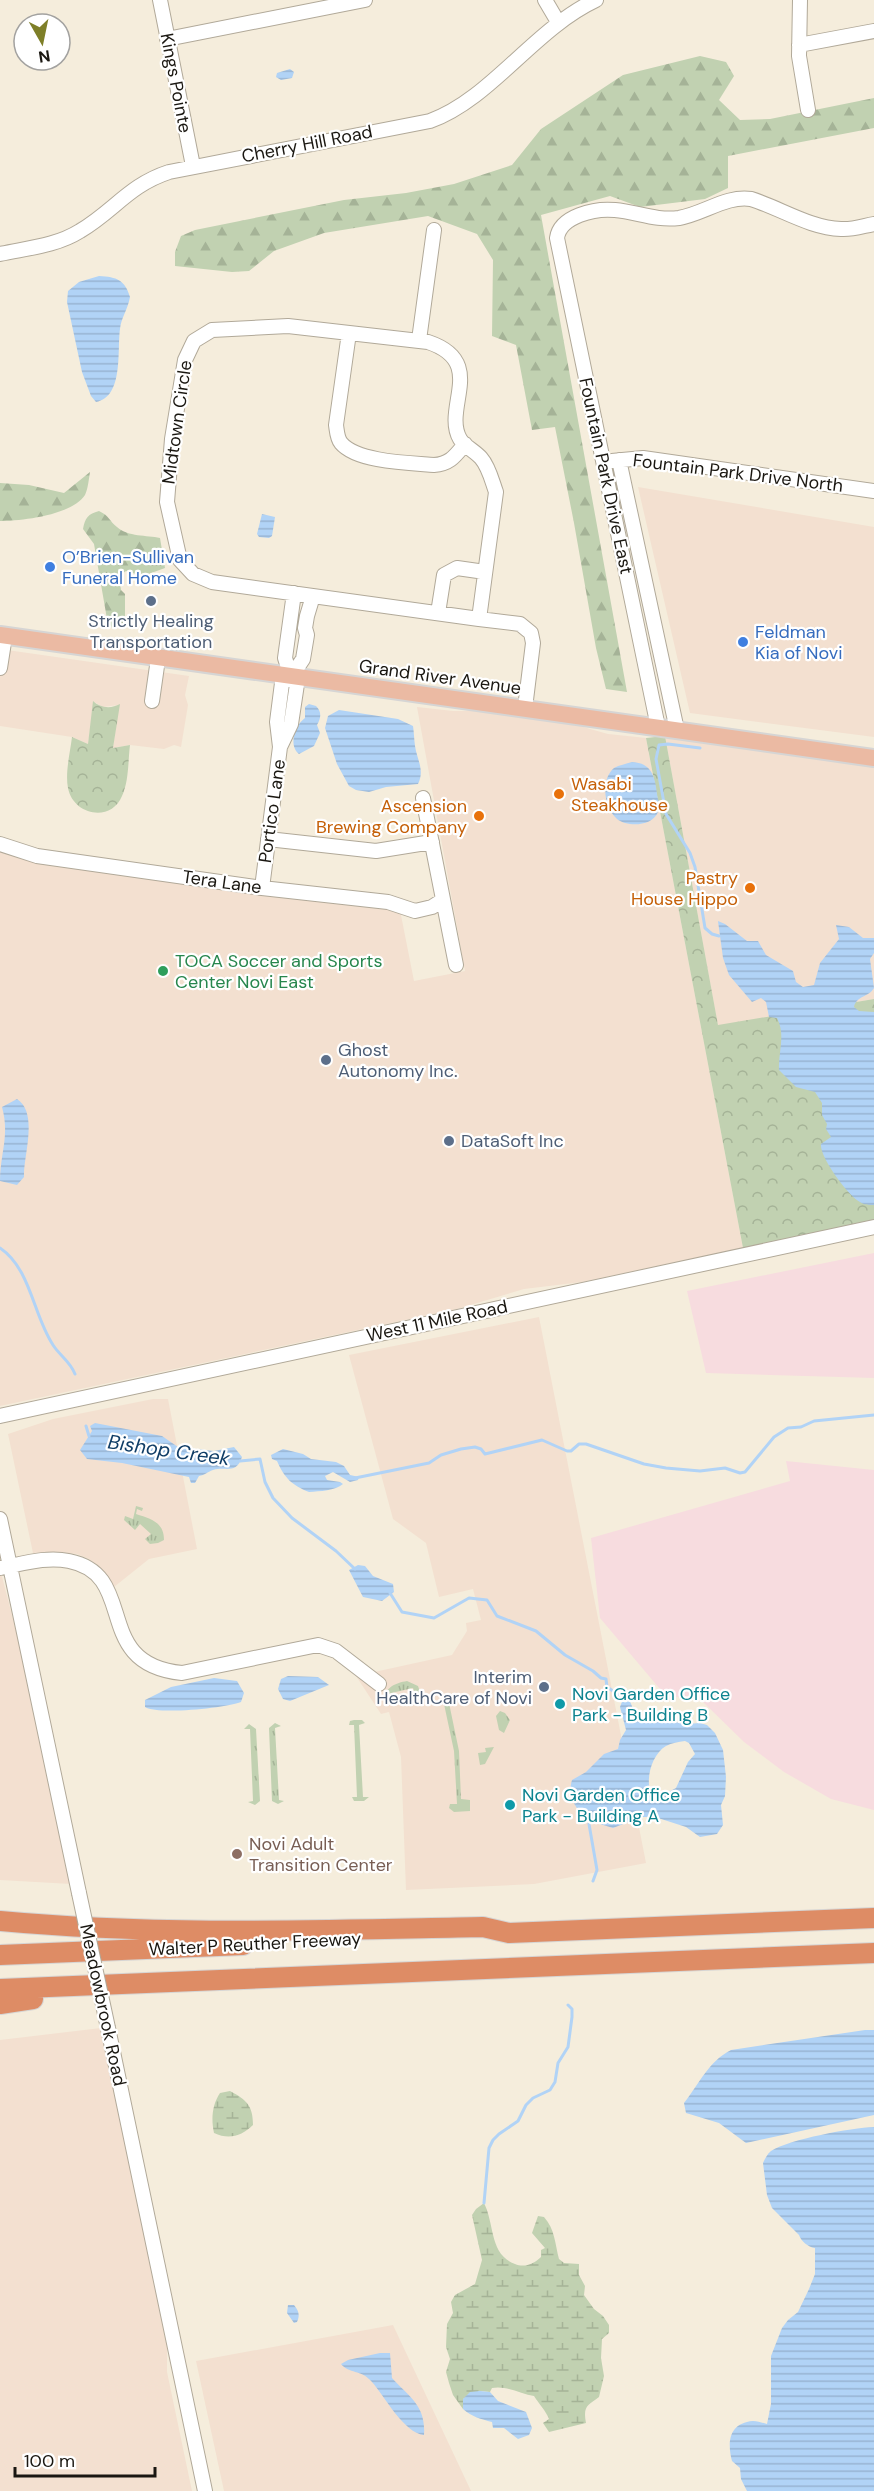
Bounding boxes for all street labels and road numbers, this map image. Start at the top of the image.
street label: Kings Pointe [155,31,197,135]
street label: Cherry Hill Road [239,120,375,168]
street label: Midtown Circle [156,359,198,485]
street label: Fountain Park Drive East [573,376,639,576]
street label: Fountain Park Drive North [631,448,845,498]
street label: Grand River Avenue [357,654,523,700]
street label: Portico Lane [253,758,291,864]
street label: Tera Lane [181,865,263,899]
street label: West 11 Mile Road [364,1294,510,1348]
street label: Meadowbrook Road [74,1922,132,2088]
street label: Walter P Reuther Freeway [148,1926,362,1962]

